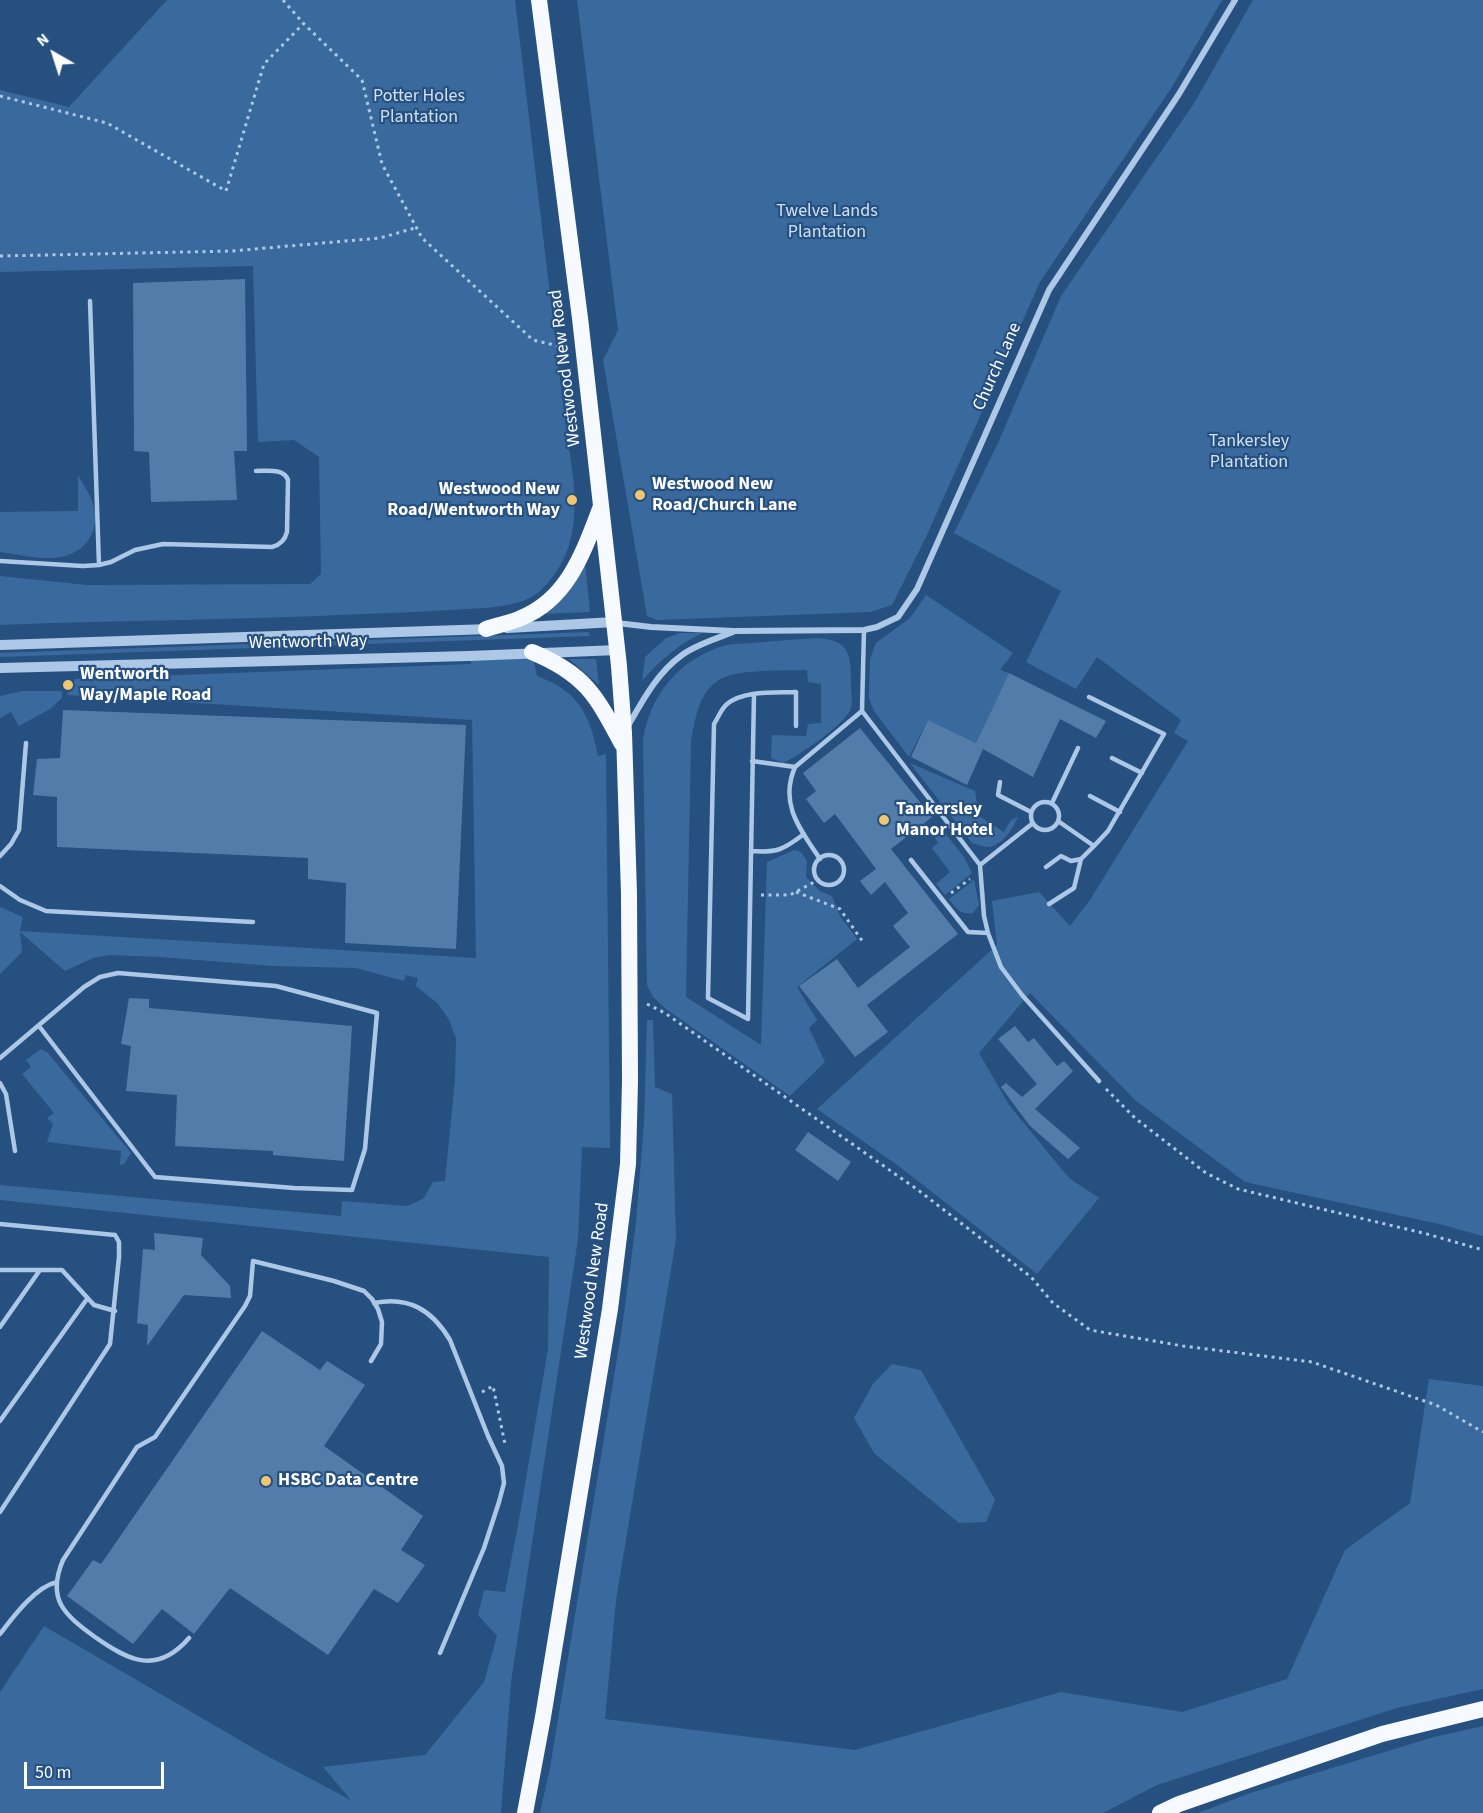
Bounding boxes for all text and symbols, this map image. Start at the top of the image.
north arrow [24,24,84,84]
text: N [32,28,54,52]
park label: Potter Holes Plantation [373,86,465,128]
park label: Twelve Lands Plantation [776,201,878,244]
street label: Westwood New Road [546,288,586,448]
street label: Church Lane [969,320,1027,414]
park label: Tankersley Plantation [1209,431,1289,474]
place label: Westwood New Road/Church Lane [652,474,797,516]
place label: Westwood New Road/Wentworth Way [387,479,560,522]
marker: Westwood New Road/Church Lane [633,488,647,502]
marker: Westwood New Road/Wentworth Way [565,493,579,507]
street label: Wentworth Way [248,631,368,655]
place label: Wentworth Way/Maple Road [80,664,211,706]
marker: Wentworth Way/Maple Road [61,678,75,692]
place label: Tankersley Manor Hotel [896,799,993,842]
marker: Tankersley Manor Hotel [877,813,891,827]
street label: Westwood New Road [571,1201,615,1361]
place label: HSBC Data Centre [278,1470,419,1492]
marker: HSBC Data Centre [259,1474,273,1488]
scale bar [27,1750,166,1788]
text: 50 m [35,1760,71,1785]

